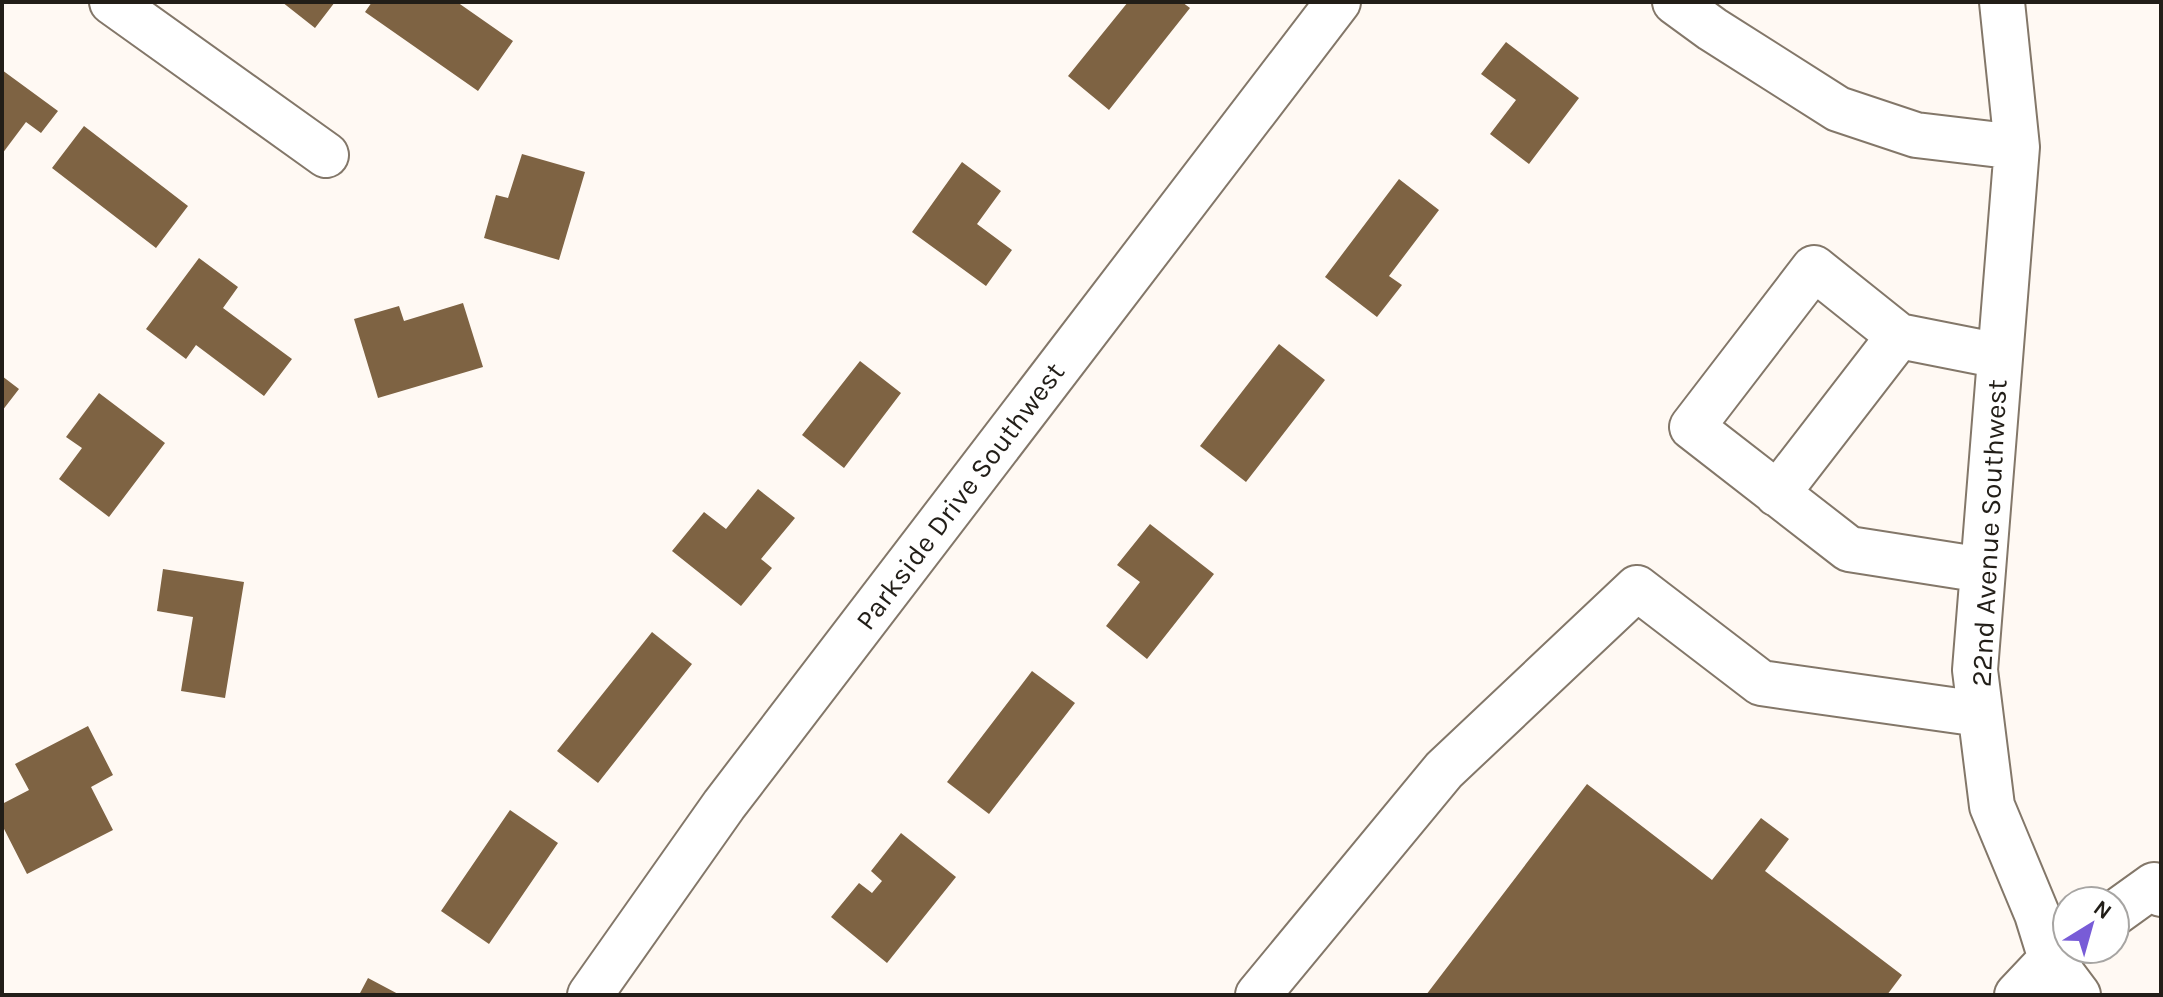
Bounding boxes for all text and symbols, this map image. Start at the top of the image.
street label: Parkside Drive Southwest [849,356,1071,636]
street label: 22nd Avenue Southwest [1964,378,2014,688]
north arrow [2051,885,2131,965]
text: N [2088,895,2117,925]

